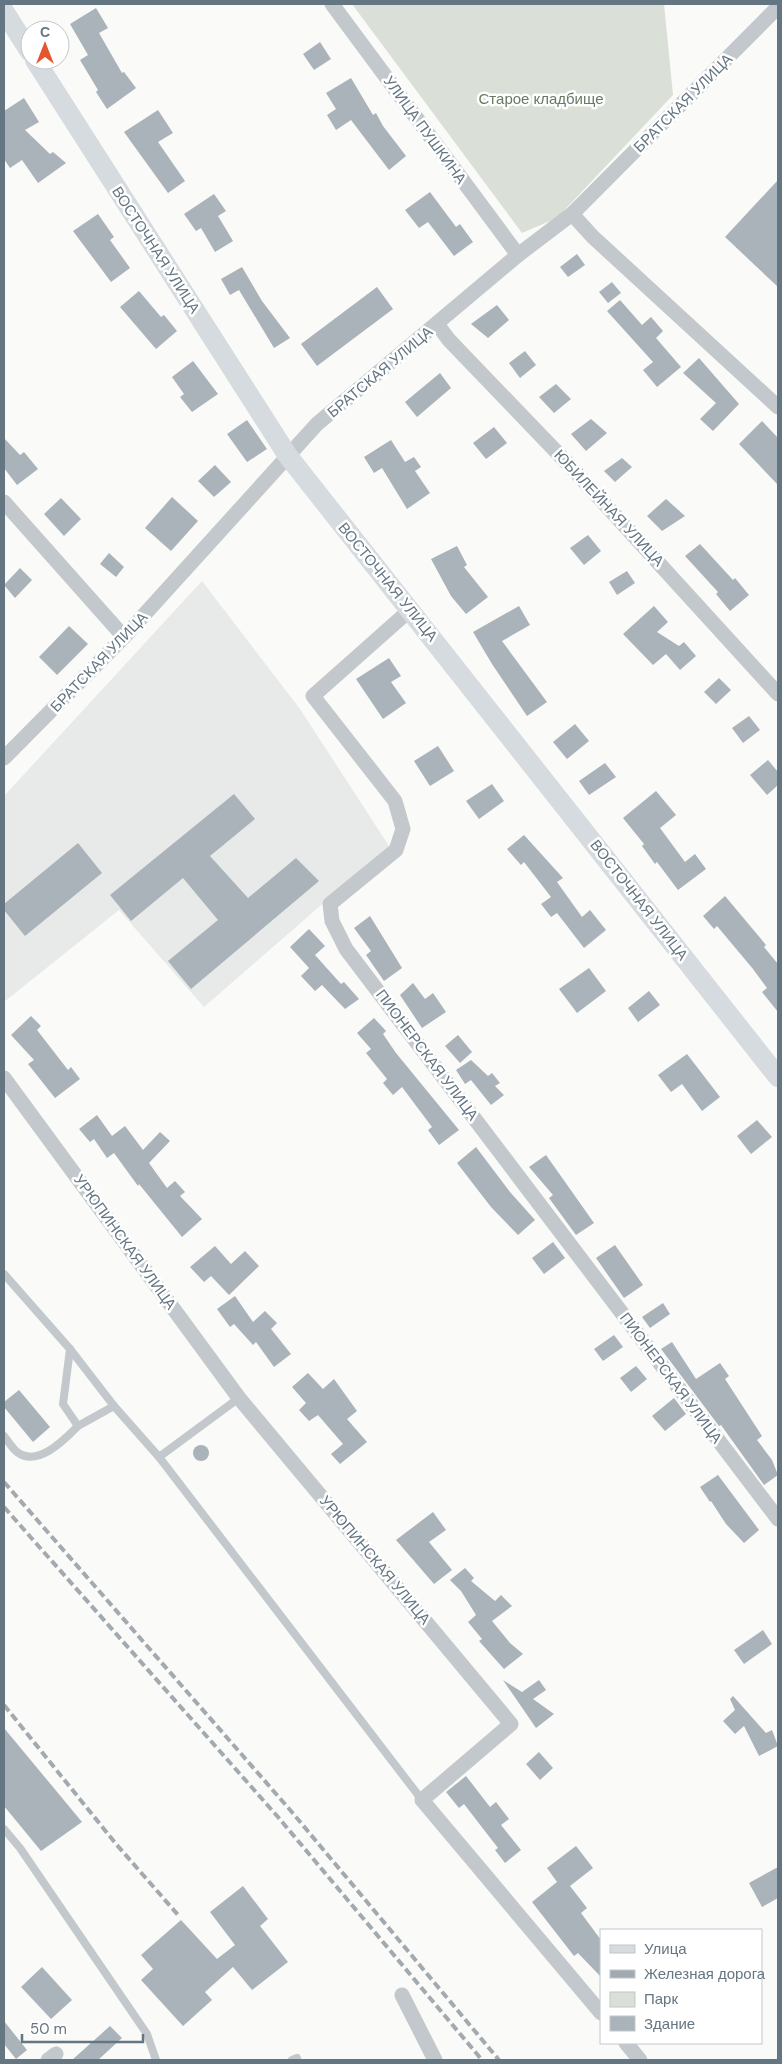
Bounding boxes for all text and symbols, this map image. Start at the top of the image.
north arrow [20,20,70,70]
text: С [40,23,50,41]
street label: БРАТСКАЯ УЛИЦА [629,49,737,157]
street label: УЛИЦА ПУШКИНА [379,72,471,188]
park label: Старое кладбище [479,89,603,109]
street label: ВОСТОЧНАЯ УЛИЦА [107,183,205,317]
street label: БРАТСКАЯ УЛИЦА [323,322,437,422]
street label: ЮБИЛЕЙНАЯ УЛИЦА [550,445,668,571]
street label: ВОСТОЧНАЯ УЛИЦА [334,518,442,646]
street label: БРАТСКАЯ УЛИЦА [46,608,152,716]
street label: ВОСТОЧНАЯ УЛИЦА [586,836,692,964]
street label: ПИОНЕРСКАЯ УЛИЦА [371,985,483,1125]
street label: УРЮПИНСКАЯ УЛИЦА [69,1170,181,1314]
street label: ПИОНЕРСКАЯ УЛИЦА [615,1308,727,1448]
street label: УРЮПИНСКАЯ УЛИЦА [315,1491,435,1629]
legend [600,1929,762,2044]
text: Улица [644,1939,687,1959]
text: Железная дорога [644,1964,766,1984]
text: Парк [644,1989,678,2009]
scale bar [22,2012,144,2044]
text: Здание [644,2014,695,2034]
text: 50 m [30,2019,67,2039]

